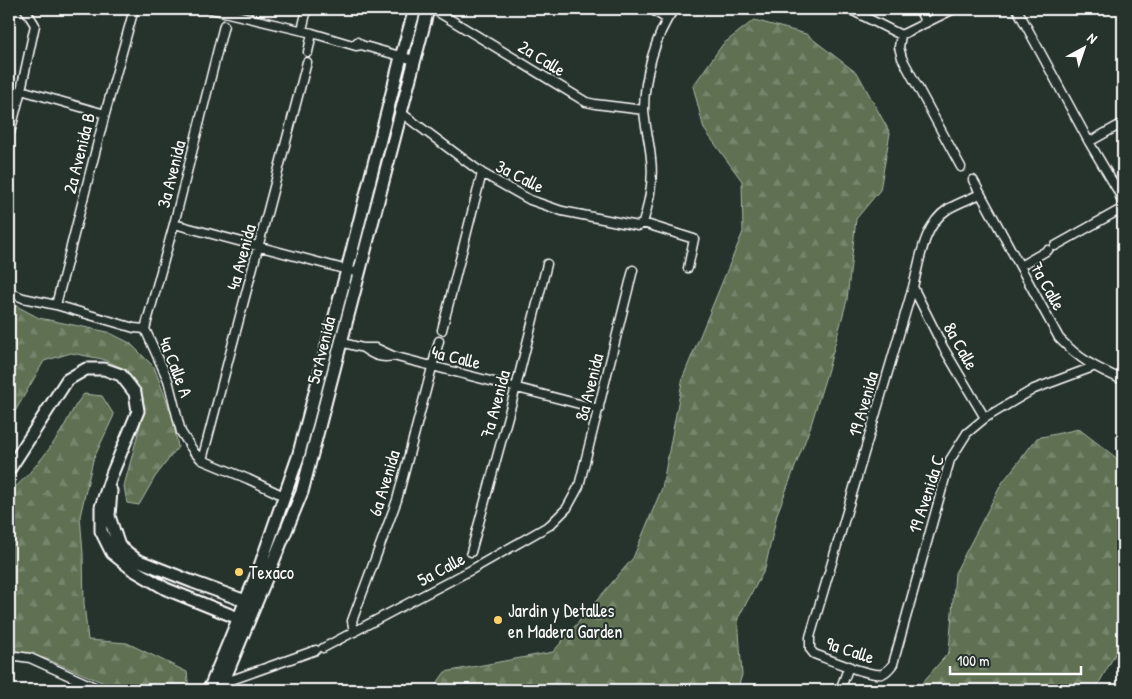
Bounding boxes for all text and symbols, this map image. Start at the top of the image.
north arrow [1060,22,1110,72]
text: N [1084,28,1102,48]
street label: 2a Calle [514,34,570,82]
street label: 2a Avenida B [57,110,101,196]
street label: 3a Avenida [151,138,191,210]
street label: 3a Calle [492,153,548,199]
street label: 4a Avenida [220,221,262,293]
street label: 7a Calle [1024,257,1072,315]
street label: 5a Avenida [301,314,341,386]
street label: 8a Calle [938,318,984,374]
street label: 4a Calle A [153,333,199,401]
street label: 4a Calle [429,339,483,375]
street label: 8a Avenida [569,351,609,423]
street label: 7a Avenida [474,367,516,441]
street label: 19 Avenida [842,369,884,439]
street label: 6a Avenida [362,447,406,519]
street label: 19 Avenida C [902,452,950,536]
street label: 5a Calle [413,546,469,592]
place label: Texaco [249,560,294,585]
marker: Texaco [233,566,245,578]
place label: Jardin y Detalles en Madera Garden [508,598,622,644]
marker: Jardin y Detalles en Madera Garden [492,614,504,626]
street label: 9a Calle [823,630,877,670]
scale bar [950,644,1081,676]
text: 100 m [957,650,990,671]

